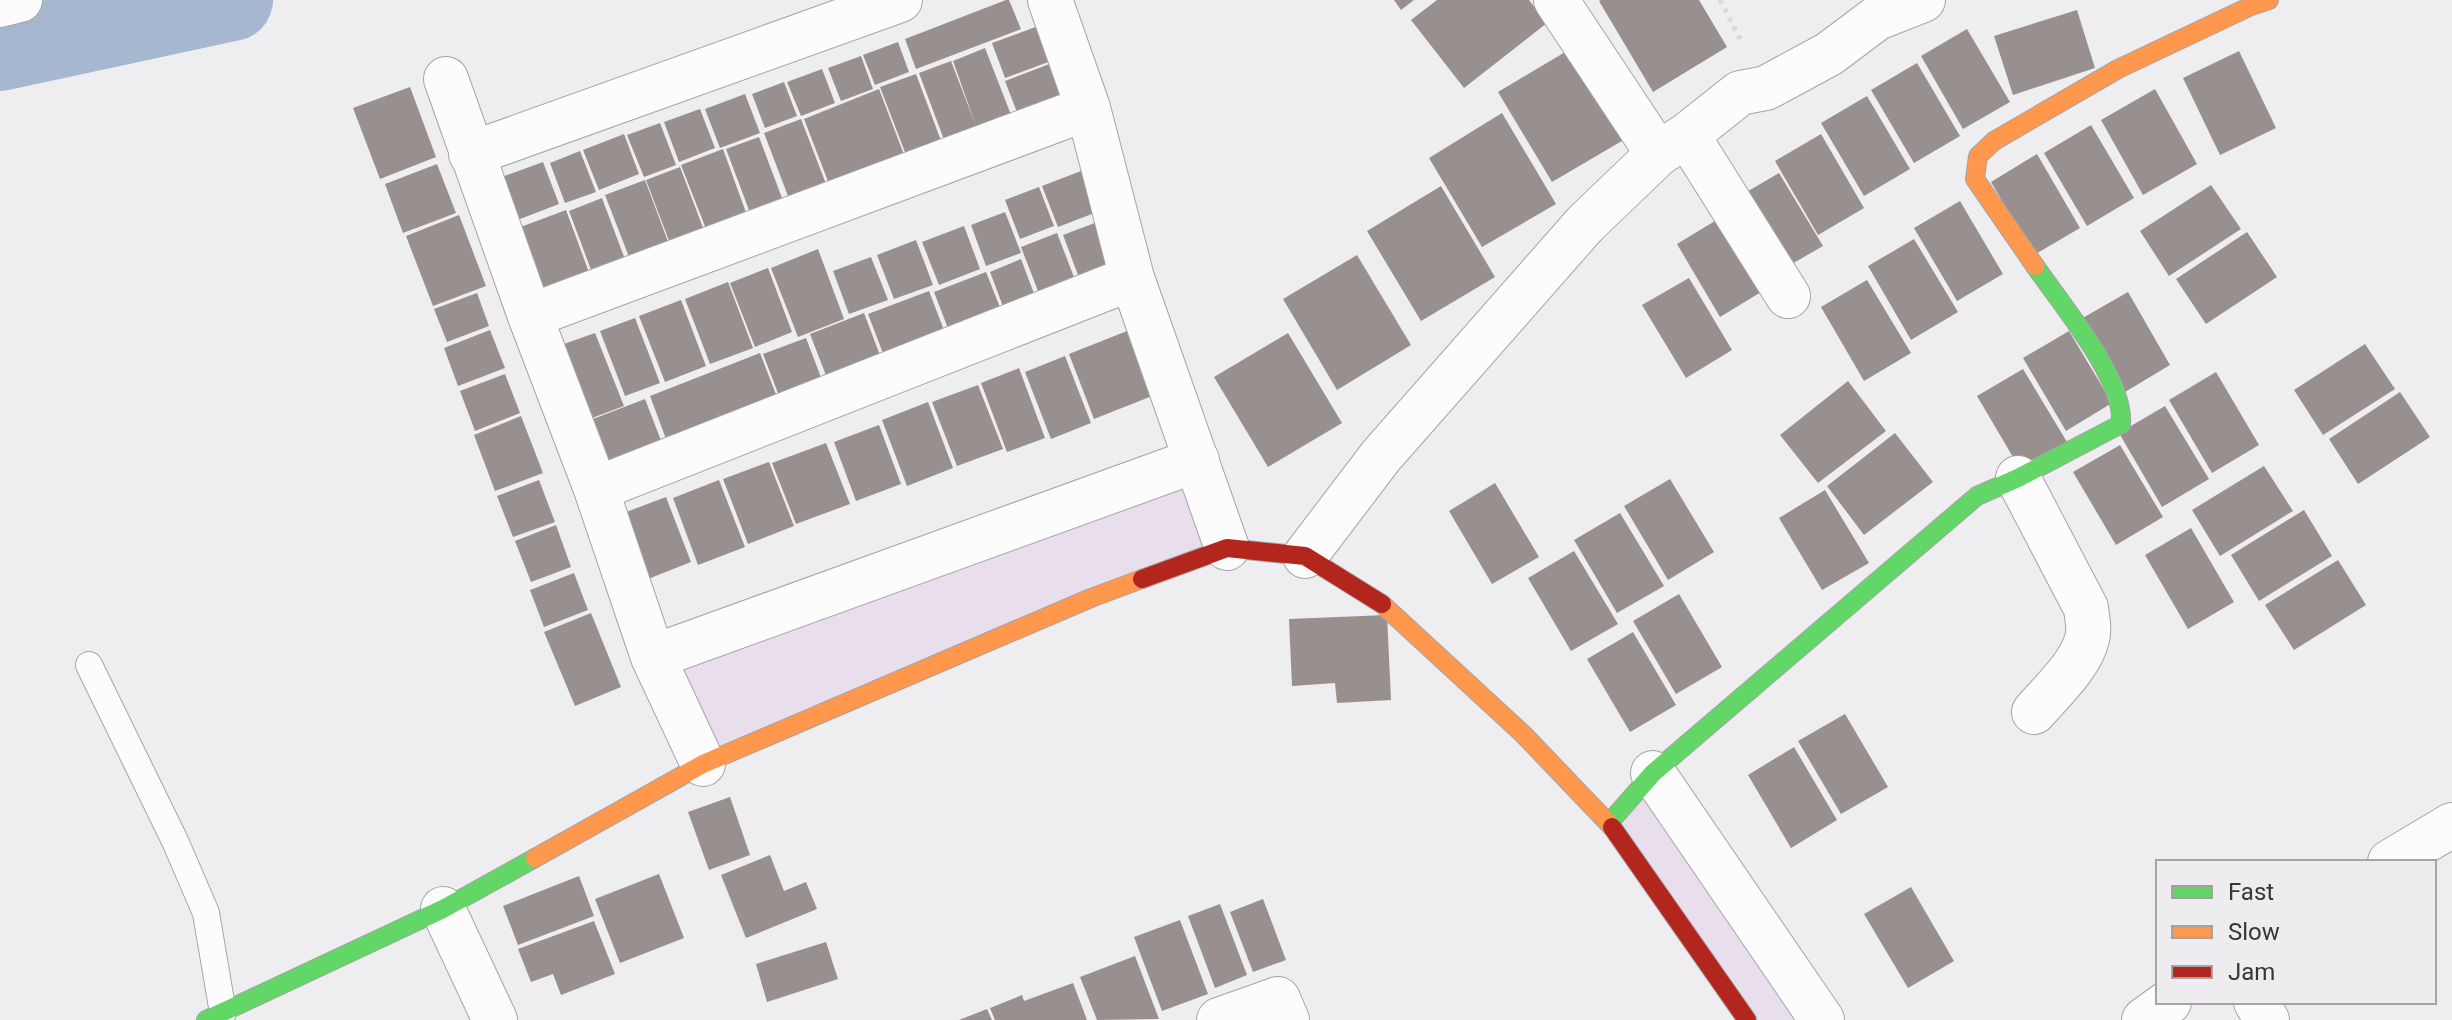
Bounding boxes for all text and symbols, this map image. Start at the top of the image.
legend [2156,860,2436,1004]
text: Fast [2228,878,2274,906]
text: Slow [2228,918,2280,946]
text: Jam [2228,958,2275,986]

